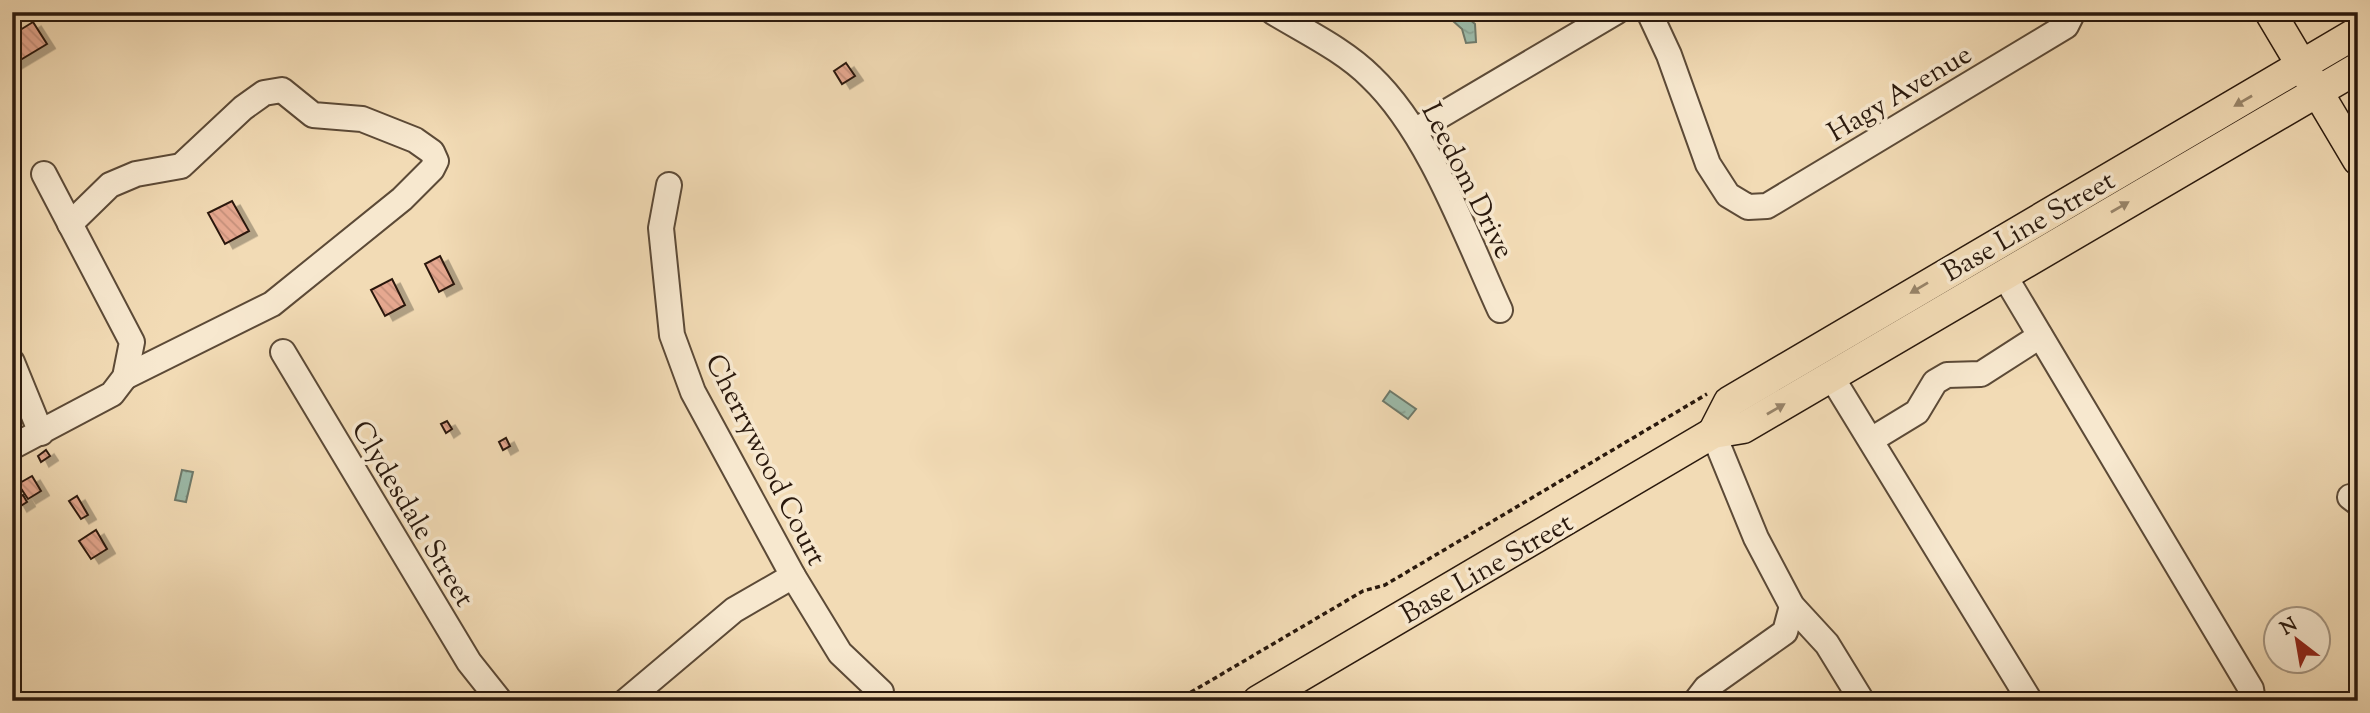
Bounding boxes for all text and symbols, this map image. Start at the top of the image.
street label: Hagy Avenue [1821,36,1980,153]
one-way arrow [2234,95,2253,107]
street label: Leedom Drive [1410,96,1523,266]
street label: Base Line Street [1936,162,2123,293]
one-way arrow [2111,201,2130,214]
one-way arrow [1909,282,1929,294]
street label: Cherrywood Court [694,348,835,573]
one-way arrow [1766,402,1785,415]
street label: Clydesdale Street [340,414,483,616]
street label: Base Line Street [1394,504,1581,635]
north arrow [2262,604,2332,674]
text: N [2276,612,2303,643]

